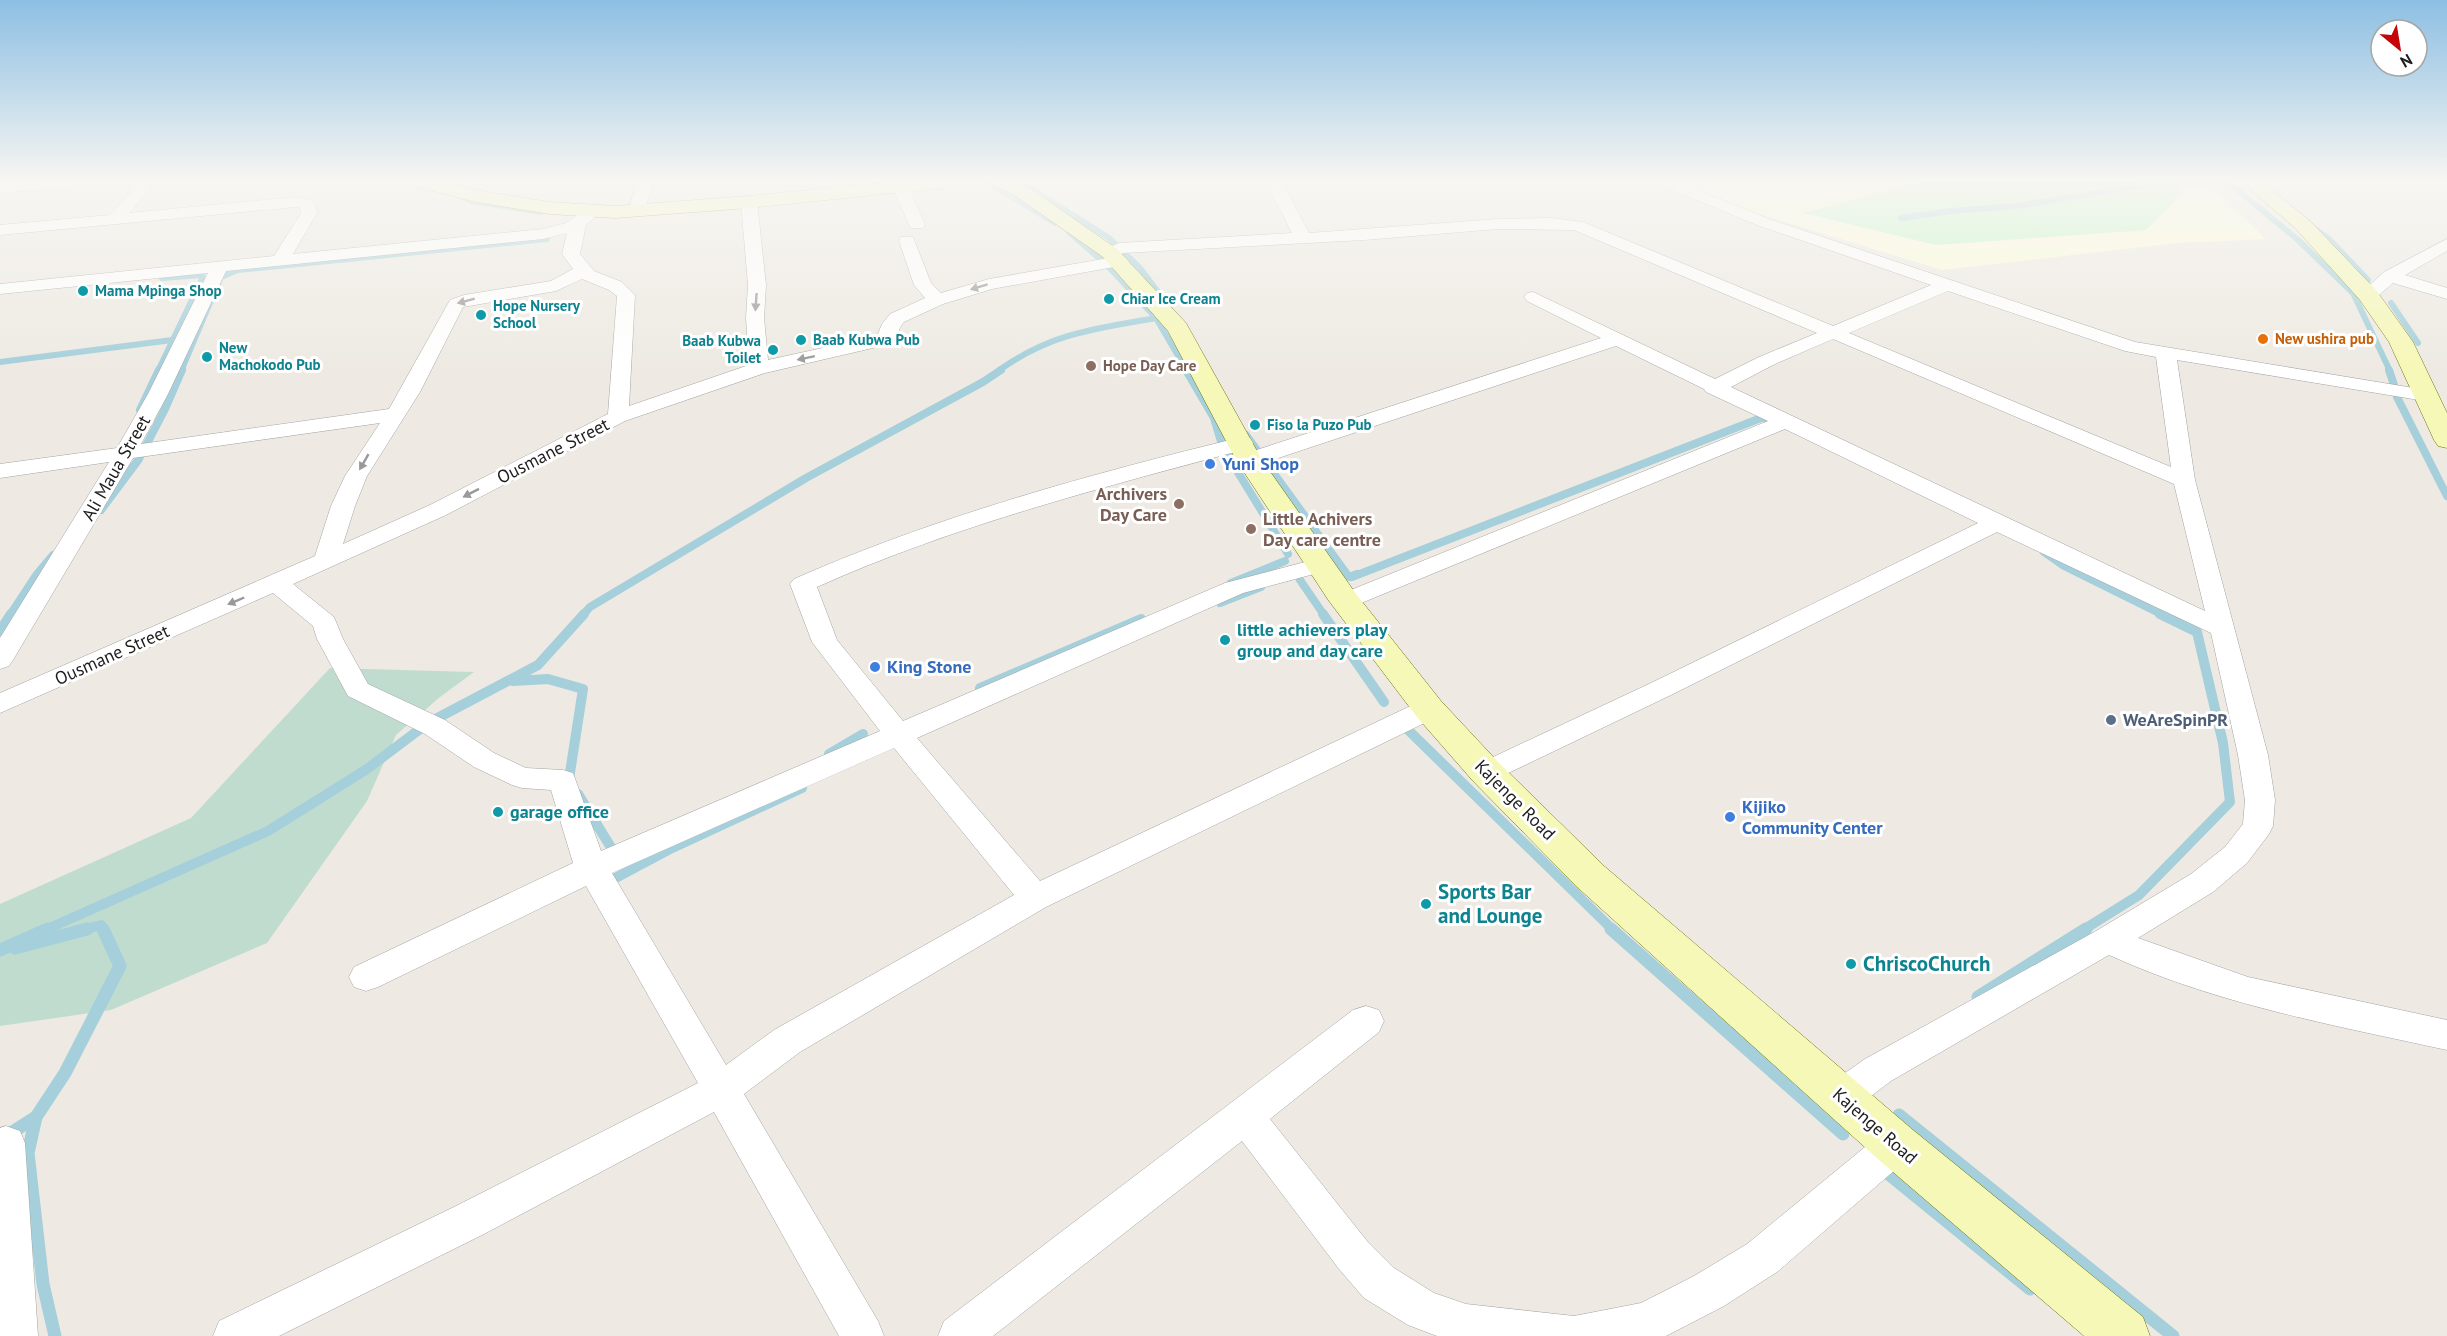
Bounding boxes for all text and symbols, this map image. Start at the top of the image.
north arrow [2369,18,2429,78]
text: N [2397,50,2416,72]
place label: Mama Mpinga Shop [95,281,222,300]
one-way arrow [970,283,988,292]
marker: Mama Mpinga Shop [76,284,90,298]
place label: Chiar Ice Cream [1121,289,1220,308]
marker: Chiar Ice Cream [1102,292,1116,306]
one-way arrow [752,293,761,312]
place label: Hope Nursery School [493,296,581,332]
one-way arrow [457,297,475,306]
marker: Hope Nursery School [474,308,488,322]
place label: New ushira pub [2275,329,2374,348]
place label: Baab Kubwa Pub [813,330,920,349]
place label: Baab Kubwa Toilet [682,331,762,367]
marker: New ushira pub [2256,332,2270,346]
marker: Baab Kubwa Pub [794,333,808,347]
place label: New Machokodo Pub [219,338,321,374]
marker: Baab Kubwa Toilet [766,343,780,357]
marker: New Machokodo Pub [200,350,214,364]
one-way arrow [796,354,815,363]
place label: Hope Day Care [1103,356,1197,375]
marker: Hope Day Care [1084,359,1098,373]
street label: Ali Maua Street [76,411,155,525]
street label: Ousmane Street [493,412,613,489]
place label: Fiso la Puzo Pub [1267,415,1372,434]
marker: Fiso la Puzo Pub [1248,418,1262,432]
place label: Yuni Shop [1221,452,1299,475]
one-way arrow [359,454,369,471]
marker: Yuni Shop [1203,457,1217,471]
place label: Archivers Day Care [1096,482,1167,526]
one-way arrow [462,488,479,498]
marker: Archivers Day Care [1172,497,1186,511]
place label: Little Achivers Day care centre [1263,507,1381,551]
marker: Little Achivers Day care centre [1244,522,1258,536]
one-way arrow [228,596,245,605]
place label: little achievers play group and day care [1237,618,1388,662]
street label: Ousmane Street [51,619,173,690]
marker: little achievers play group and day care [1218,633,1232,647]
place label: King Stone [887,655,971,678]
marker: King Stone [868,660,882,674]
place label: WeAreSpinPR [2123,708,2228,731]
marker: WeAreSpinPR [2104,713,2118,727]
street label: Kajenge Road [1470,754,1561,845]
place label: Kijiko Community Center [1742,795,1883,839]
place label: garage office [510,800,609,823]
marker: garage office [491,805,505,819]
marker: Kijiko Community Center [1723,810,1737,824]
place label: Sports Bar and Lounge [1438,878,1543,929]
marker: Sports Bar and Lounge [1419,897,1433,911]
place label: ChriscoChurch [1863,950,1990,977]
marker: ChriscoChurch [1844,957,1858,971]
street label: Kajenge Road [1828,1083,1922,1169]

